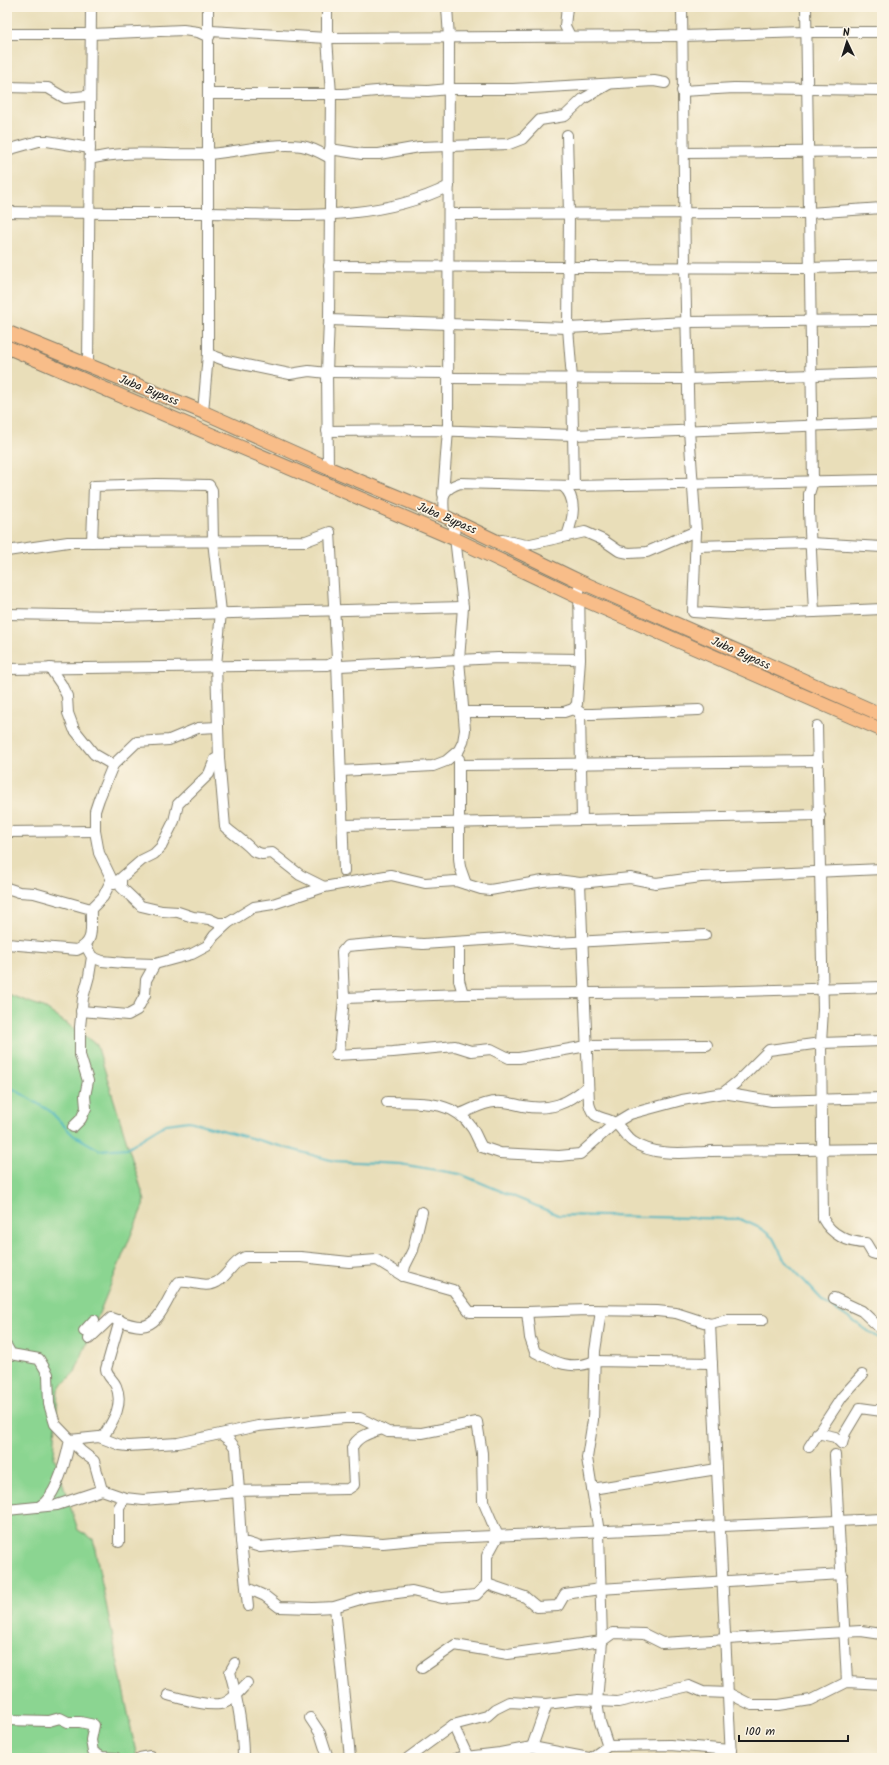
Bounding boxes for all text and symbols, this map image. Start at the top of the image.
north arrow [827,22,867,62]
text: N [842,24,851,42]
street label: Juba Bypass [116,370,182,411]
street label: Juba Bypass [414,497,480,540]
street label: Juba Bypass [708,632,773,675]
scale bar [739,1717,848,1743]
text: 100 m [745,1722,776,1741]

